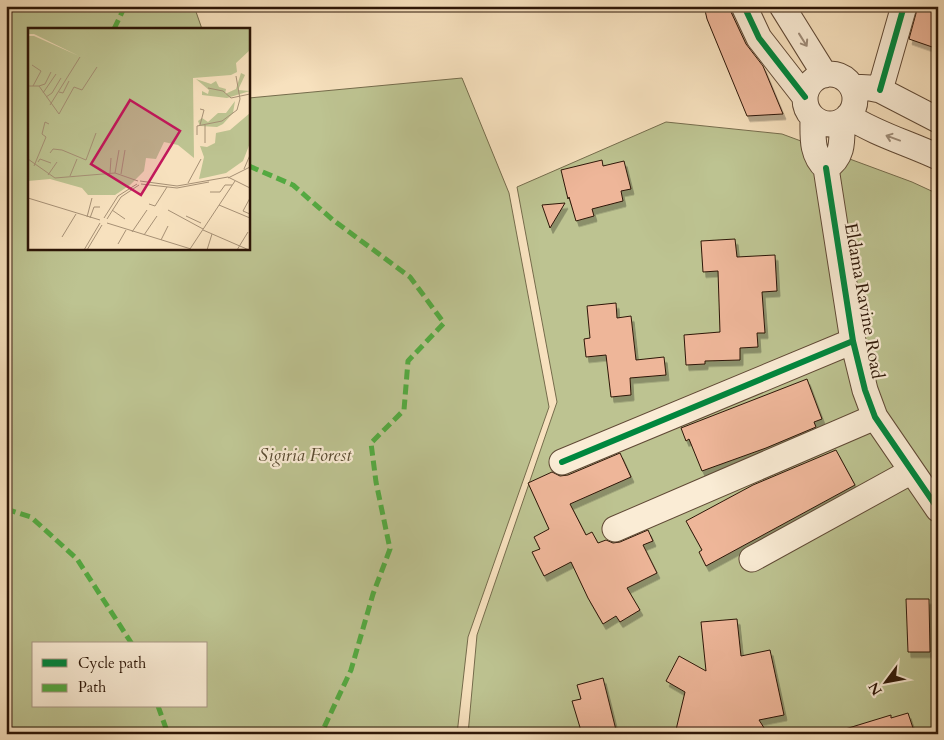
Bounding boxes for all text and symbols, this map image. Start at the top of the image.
inset map [28,28,250,250]
one-way arrow [799,33,809,47]
one-way arrow [886,133,901,142]
street label: Eldama Ravine Road [838,221,890,381]
park label: Sigiria Forest [259,443,352,468]
legend [32,642,208,708]
text: Cycle path [78,653,147,673]
north arrow [862,658,912,708]
text: Path [78,677,107,697]
text: N [864,678,887,699]

